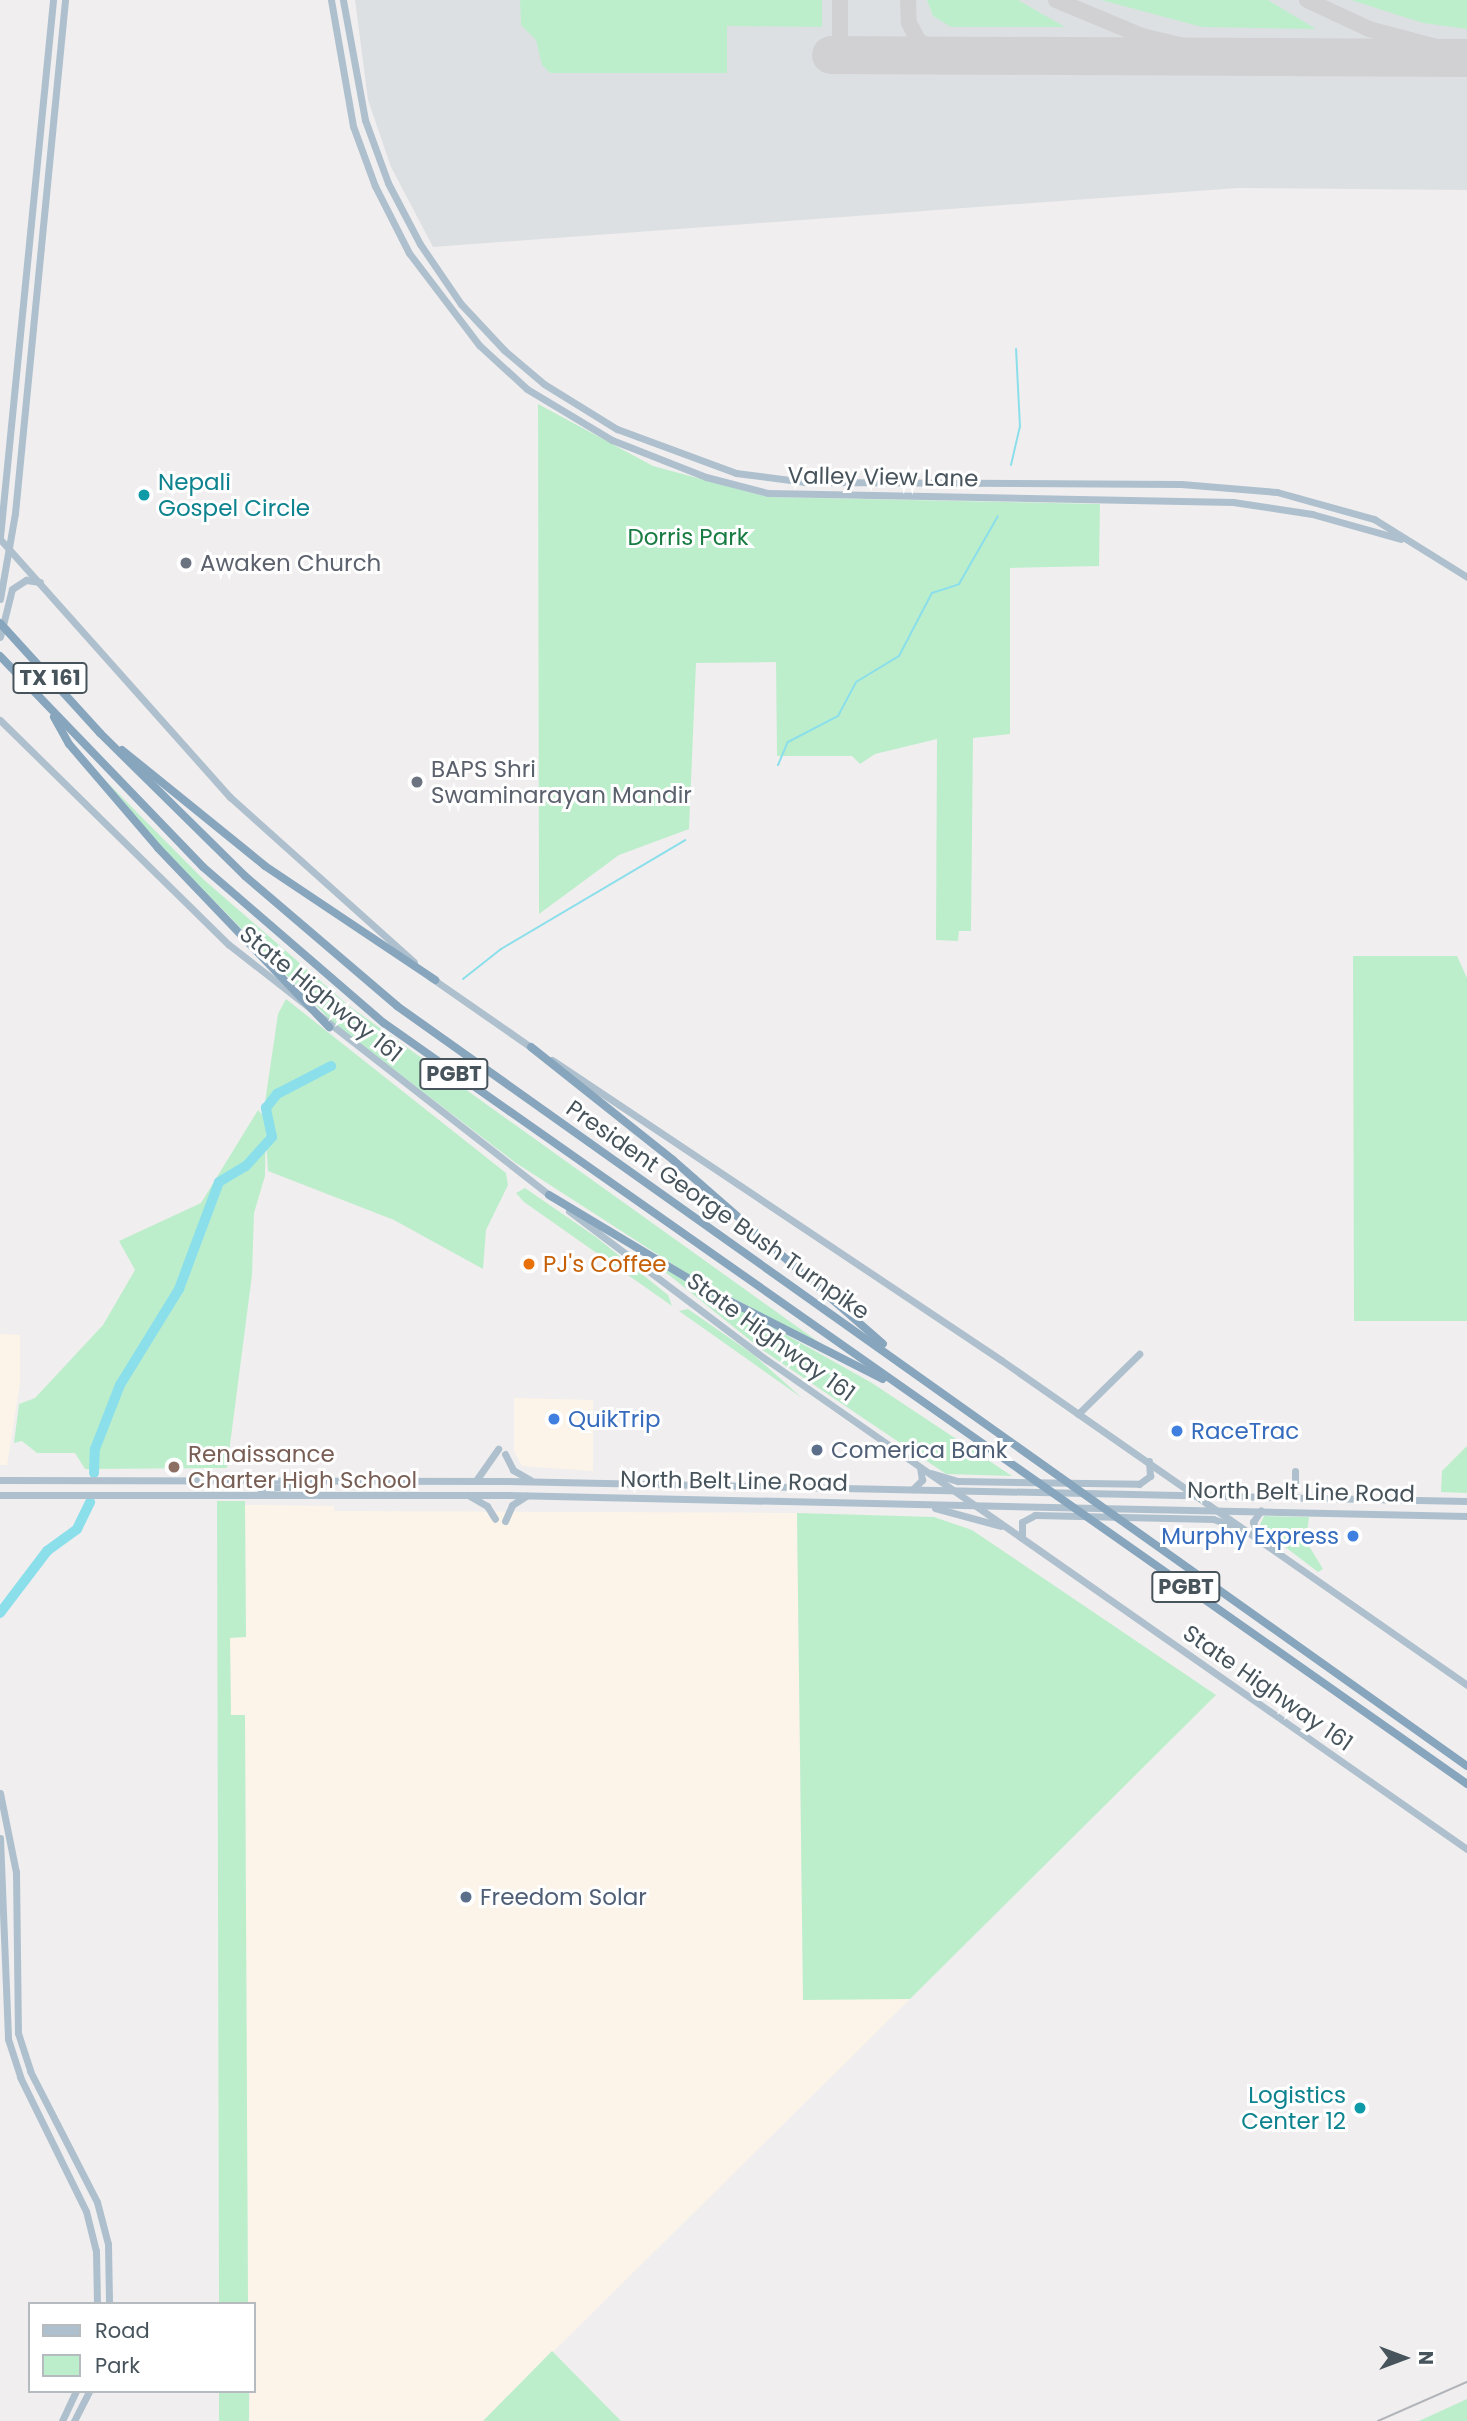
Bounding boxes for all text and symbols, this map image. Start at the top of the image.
street label: Valley View Lane [787,462,979,492]
place label: Nepali Gospel Circle [158,468,310,522]
marker: Nepali Gospel Circle [136,487,152,503]
park label: Dorris Park [627,523,749,551]
place label: Awaken Church [200,549,381,577]
marker: Awaken Church [178,555,194,571]
road number: TX 161 [12,660,88,696]
place label: BAPS Shri Swaminarayan Mandir [431,755,692,809]
marker: BAPS Shri Swaminarayan Mandir [409,774,425,790]
street label: State Highway 161 [234,920,408,1068]
road number: PGBT [419,1056,489,1092]
street label: President George Bush Turnpike [561,1094,875,1326]
place label: PJ's Coffee [543,1250,666,1278]
marker: PJ's Coffee [521,1256,537,1272]
street label: State Highway 161 [682,1267,860,1407]
place label: QuikTrip [568,1405,661,1433]
marker: QuikTrip [546,1411,562,1427]
place label: RaceTrac [1191,1417,1299,1445]
marker: RaceTrac [1169,1423,1185,1439]
place label: Comerica Bank [831,1436,1008,1464]
place label: Renaissance Charter High School [188,1440,417,1494]
marker: Comerica Bank [809,1442,825,1458]
marker: Renaissance Charter High School [166,1459,182,1475]
street label: North Belt Line Road [620,1465,848,1497]
street label: North Belt Line Road [1187,1476,1415,1508]
place label: Murphy Express [1161,1522,1339,1550]
marker: Murphy Express [1345,1528,1361,1544]
road number: PGBT [1151,1570,1221,1604]
street label: State Highway 161 [1178,1619,1358,1757]
place label: Freedom Solar [480,1883,647,1911]
marker: Freedom Solar [458,1889,474,1905]
place label: Logistics Center 12 [1241,2081,1346,2135]
marker: Logistics Center 12 [1352,2100,1368,2116]
legend [28,2302,256,2393]
text: Road [95,2316,150,2345]
north arrow [1369,2323,1439,2393]
text: Park [95,2351,140,2380]
text: N [1412,2351,1439,2365]

